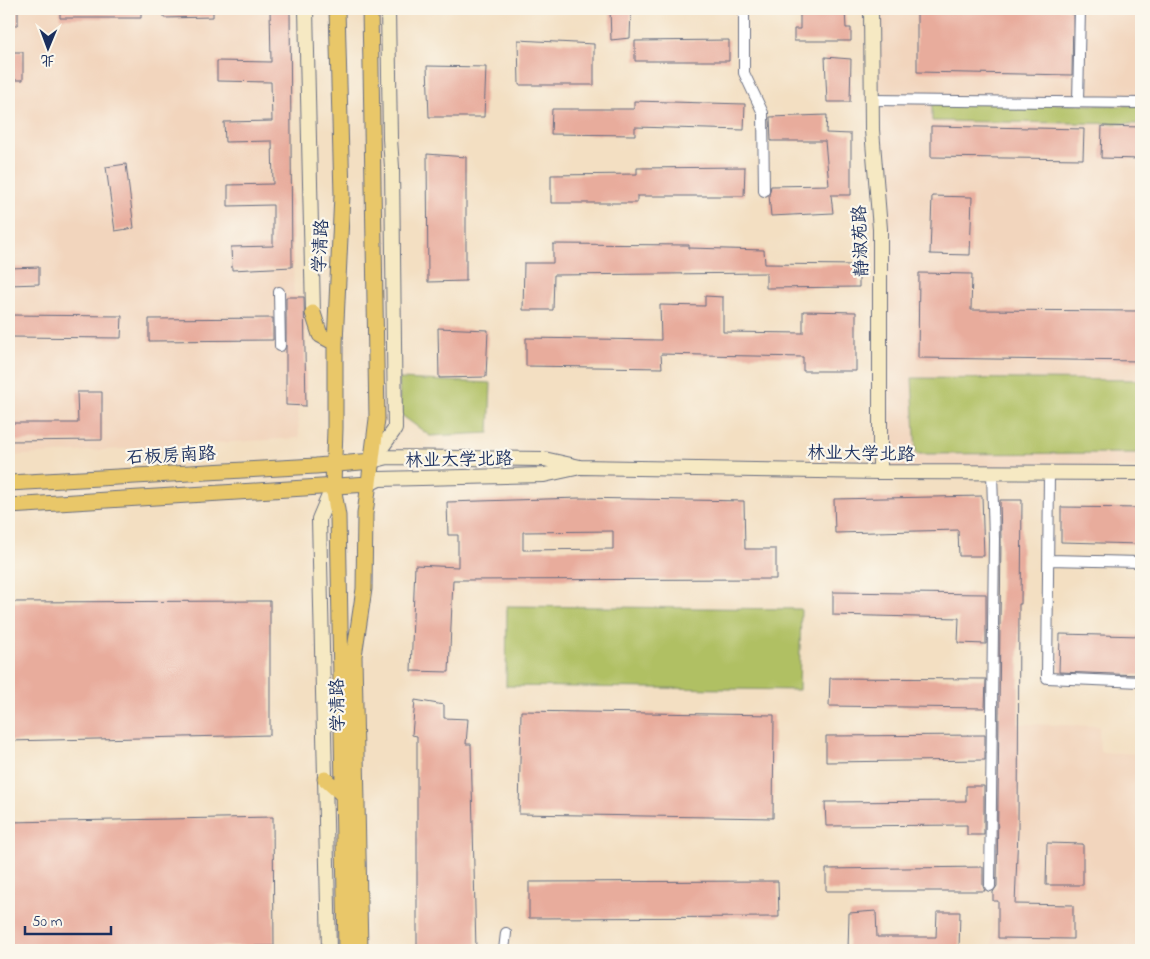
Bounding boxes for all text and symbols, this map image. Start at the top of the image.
north arrow [22,22,72,72]
text: 北 [41,49,55,70]
street label: 静淑苑路 [848,204,876,277]
street label: 学清路 [308,218,336,274]
street label: 林业大学北路 [807,441,915,469]
street label: 石板房南路 [125,442,217,472]
street label: 林业大学北路 [405,447,513,475]
street label: 学清路 [326,678,352,732]
scale bar [25,904,111,936]
text: 50 m [32,911,63,933]

